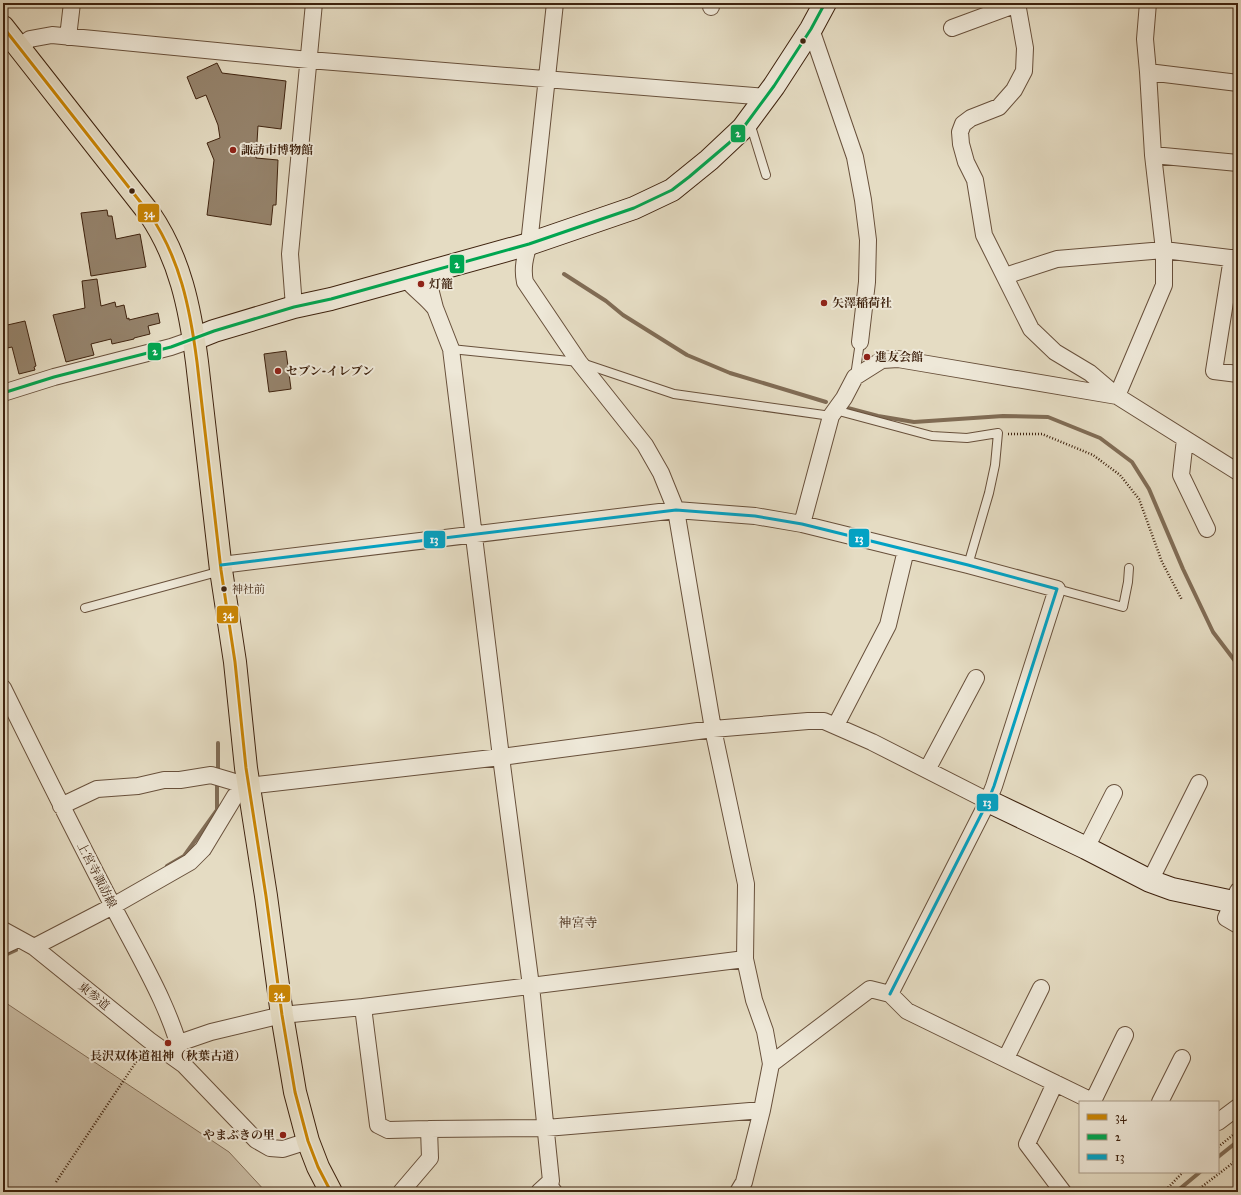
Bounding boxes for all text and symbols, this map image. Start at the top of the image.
unlabelled marker [798,36,808,46]
line badge: 2 [730,124,746,143]
text: 2 [735,127,741,140]
place label: 諏訪市博物館 [241,143,313,157]
marker: 諏訪市博物館 [228,145,238,155]
unlabelled marker [127,186,137,196]
line badge: 34 [137,203,160,223]
text: 34 [144,207,155,221]
line badge: 2 [449,254,465,274]
text: 2 [454,258,460,271]
place label: 灯籠 [429,277,453,291]
marker: 灯籠 [416,279,426,289]
place label: 矢澤稲荷社 [832,296,892,310]
marker: 矢澤稲荷社 [819,298,829,308]
line badge: 2 [147,342,162,361]
text: 2 [152,345,158,358]
place label: 進友会館 [875,350,923,364]
marker: 進友会館 [862,352,872,362]
place label: セブン-イレブン [286,364,374,378]
marker: セブン-イレブン [273,366,283,376]
line badge: 13 [848,528,870,548]
line badge: 13 [423,530,446,549]
text: 13 [855,532,863,546]
text: 13 [430,533,438,547]
place label: 神社前 [232,583,265,596]
marker: 神社前 [219,584,229,594]
line badge: 34 [216,605,239,624]
text: 34 [223,608,234,622]
line badge: 13 [976,793,999,812]
text: 13 [983,796,991,810]
street label: 上宮寺諏訪線 [74,840,120,910]
district label: 神宮寺 [558,915,598,931]
street label: 東参道 [76,979,112,1013]
line badge: 34 [268,984,291,1003]
text: 34 [274,988,285,1002]
marker: 長沢双体道祖神（秋葉古道） [163,1038,173,1048]
place label: 長沢双体道祖神（秋葉古道） [90,1049,246,1063]
legend [1079,1101,1219,1173]
text: 34 [1115,1110,1127,1124]
place label: やまぶきの里 [203,1128,275,1142]
marker: やまぶきの里 [278,1130,288,1140]
text: 2 [1115,1130,1121,1144]
text: 13 [1115,1150,1125,1164]

